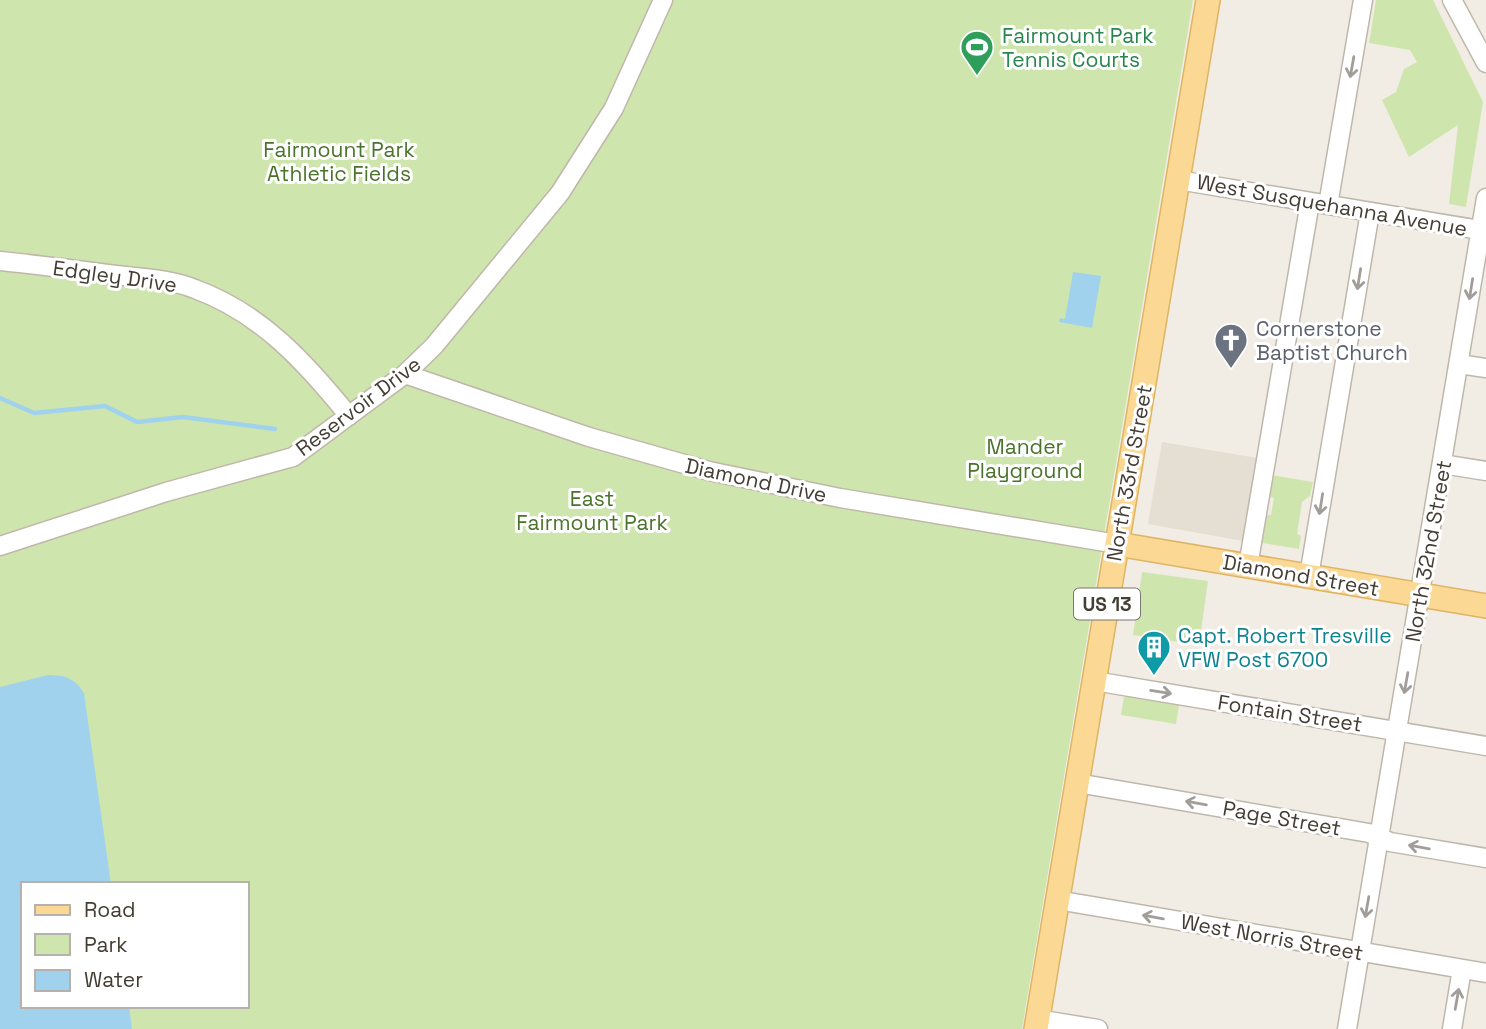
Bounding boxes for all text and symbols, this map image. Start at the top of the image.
place label: Fairmount Park Tennis Courts [1002,22,1154,73]
sports icon: Fairmount Park Tennis Courts [958,28,996,77]
one-way arrow [1344,55,1358,78]
park label: Fairmount Park Athletic Fields [263,136,415,187]
street label: West Susquehanna Avenue [1195,168,1469,242]
street label: Edgley Drive [51,254,179,298]
one-way arrow [1352,267,1365,290]
one-way arrow [1464,277,1477,300]
place label: Cornerstone Baptist Church [1256,315,1408,366]
church icon: Cornerstone Baptist Church [1212,321,1250,370]
street label: Reservoir Drive [290,350,426,462]
street label: North 33rd Street [1100,383,1158,563]
park label: Mander Playground [967,433,1083,484]
street label: Diamond Drive [683,452,829,508]
street label: North 32nd Street [1399,458,1457,644]
park label: East Fairmount Park [516,485,668,536]
one-way arrow [1314,492,1327,514]
street label: Diamond Street [1221,548,1381,602]
road number: US 13 [1074,589,1140,620]
place label: Capt. Robert Tresville VFW Post 6700 [1178,622,1392,673]
building icon: Capt. Robert Tresville VFW Post 6700 [1135,628,1173,677]
one-way arrow [1398,671,1412,694]
one-way arrow [1149,686,1172,699]
street label: Fontain Street [1216,688,1364,738]
street label: Page Street [1221,794,1343,842]
one-way arrow [1185,796,1208,809]
one-way arrow [1408,840,1431,853]
legend [21,882,248,1008]
one-way arrow [1360,895,1374,918]
text: Road [84,896,136,923]
street label: West Norris Street [1179,908,1365,966]
one-way arrow [1142,909,1165,923]
text: Park [84,931,128,958]
text: Water [84,966,143,993]
one-way arrow [1451,988,1464,1011]

